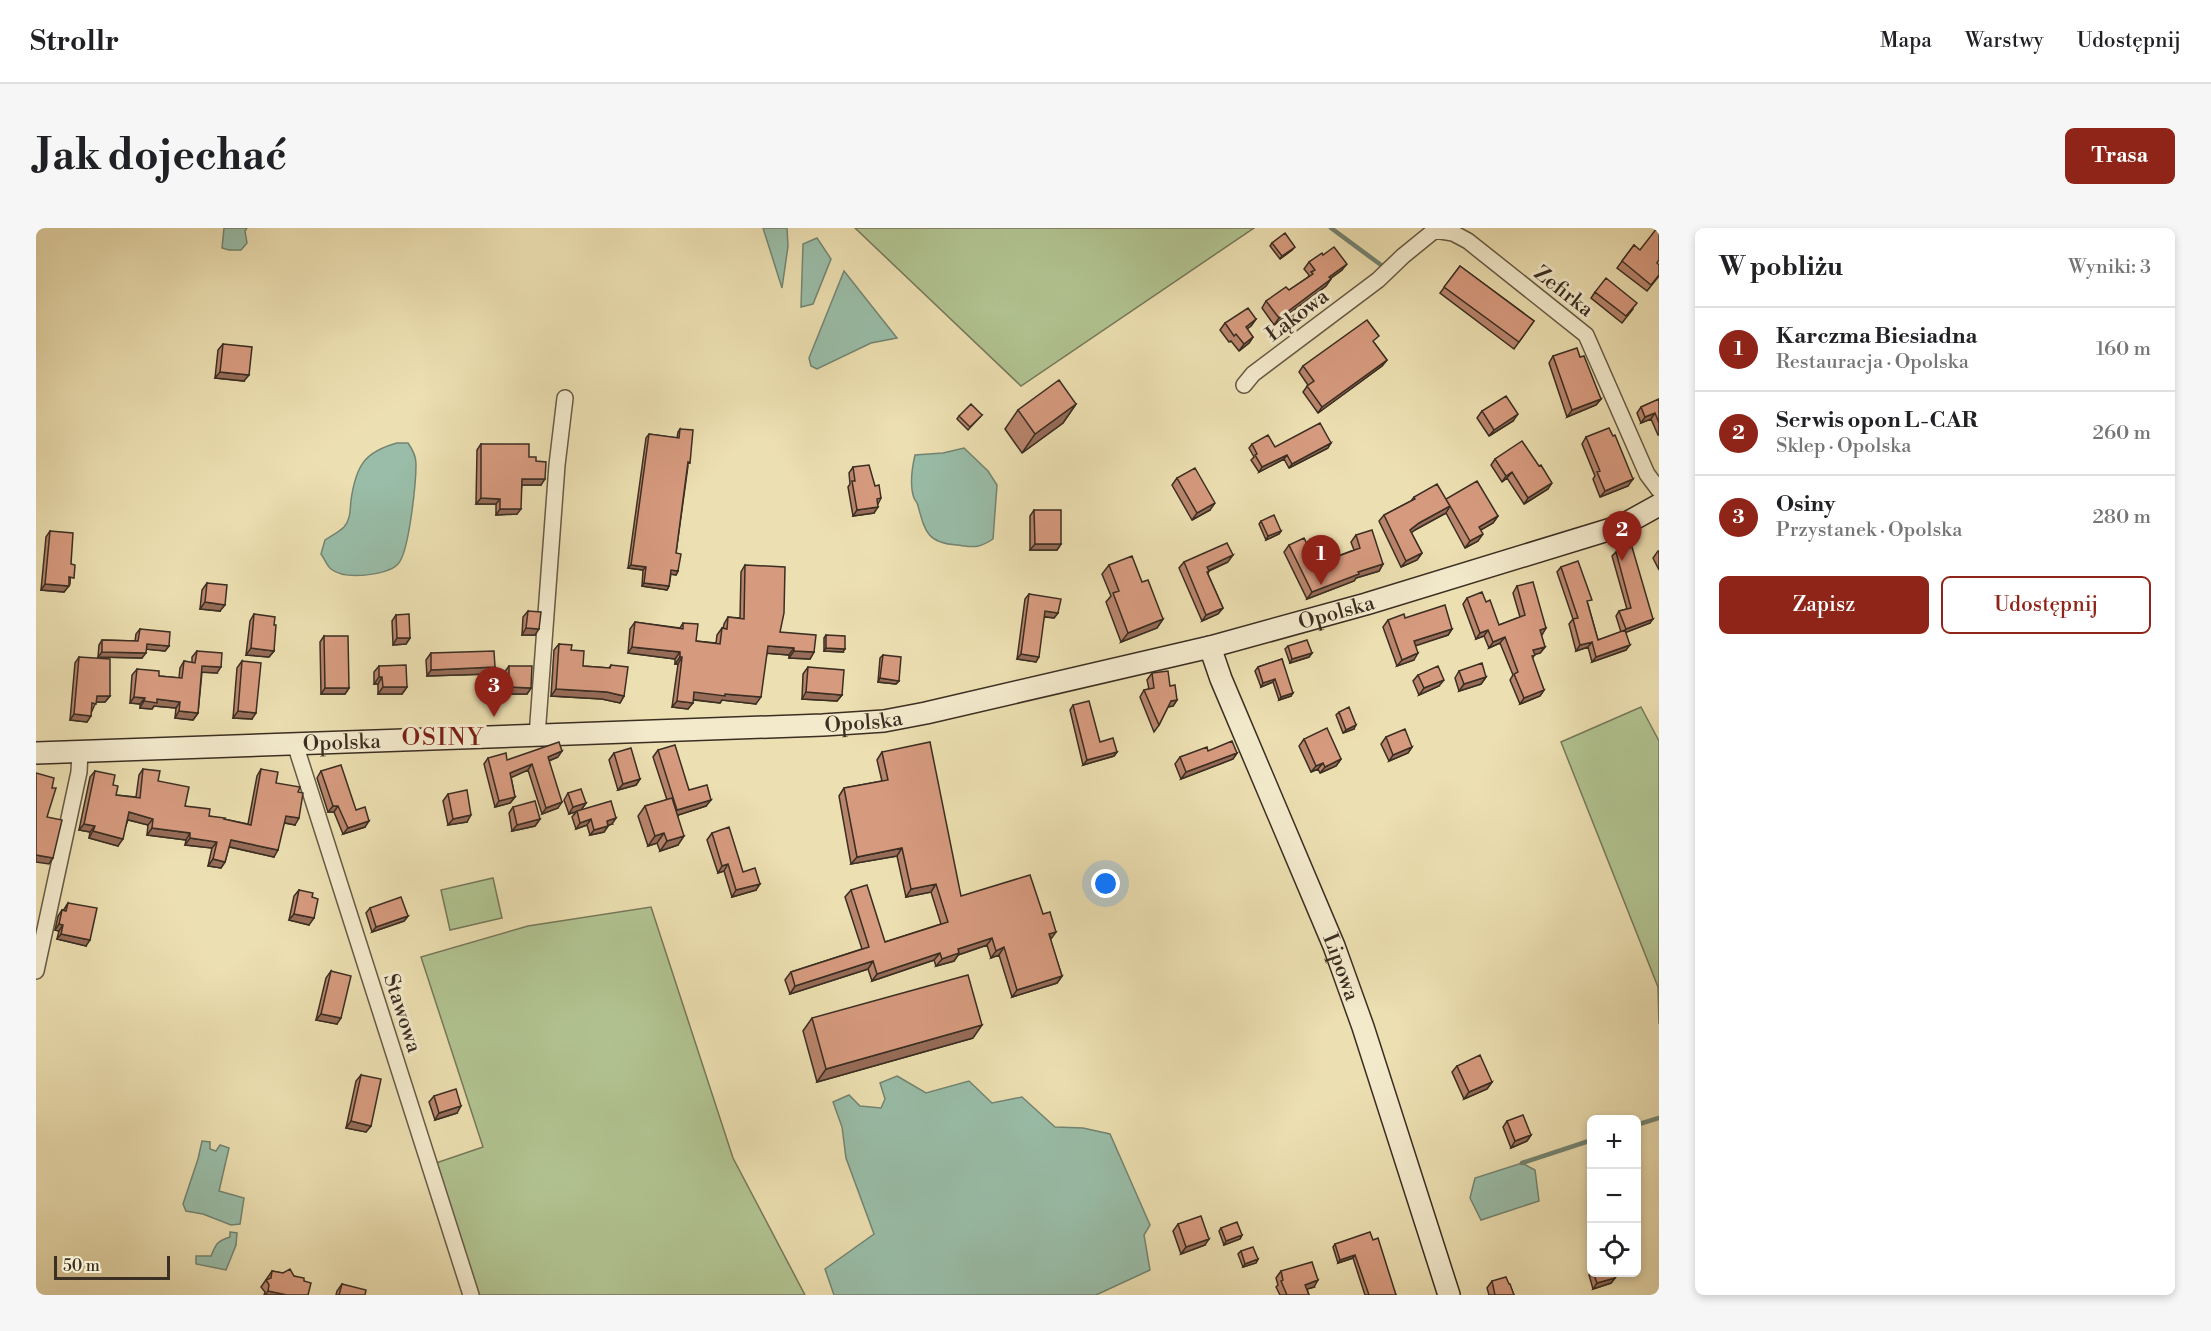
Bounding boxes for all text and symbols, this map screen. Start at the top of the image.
text: Strollr [30,24,119,59]
text: Mapa [1880,28,1932,54]
text: Warstwy [1965,28,2044,54]
text: Udostępnij [2077,28,2181,54]
button: Trasa [2065,128,2175,184]
text: Jak dojechać [36,130,287,183]
text: W pobliżu [1719,251,1843,283]
text: Wyniki: 3 [2068,255,2151,280]
street label: Zefirka [1528,261,1599,323]
street label: Łąkowa [1261,284,1334,348]
text: Karczma Biesiadna [1776,323,1978,350]
text: 1 [1734,337,1743,362]
text: 160 m [2096,337,2151,362]
text: Restauracja · Opolska [1776,350,1969,375]
text: Serwis opon L-CAR [1776,407,1978,434]
text: 2 [1732,421,1745,446]
text: 260 m [2093,421,2151,446]
text: Sklep · Opolska [1776,434,1911,459]
text: Osiny [1776,491,1835,518]
text: 3 [1732,505,1745,530]
text: 280 m [2092,505,2151,530]
pin: 2 [1602,512,1642,561]
text: Przystanek · Opolska [1776,518,1962,543]
pin: 1 [1302,536,1340,585]
button: Zapisz [1719,576,1929,634]
button: Udostępnij [1941,576,2151,634]
street label: Opolska [1296,590,1378,636]
pin: 3 [474,668,514,717]
street label: Opolska [824,706,905,739]
district label: OSINY [402,723,484,753]
street label: Opolska [302,729,382,757]
your location [1091,869,1120,898]
street label: Lipowa [1316,930,1365,1005]
street label: Stawowa [377,971,427,1056]
map controls [1587,1115,1641,1277]
button: + [1587,1115,1641,1169]
button: − [1587,1169,1641,1223]
button: locate [1587,1223,1641,1277]
scale bar [54,1253,170,1280]
text: 50 m [63,1256,100,1276]

